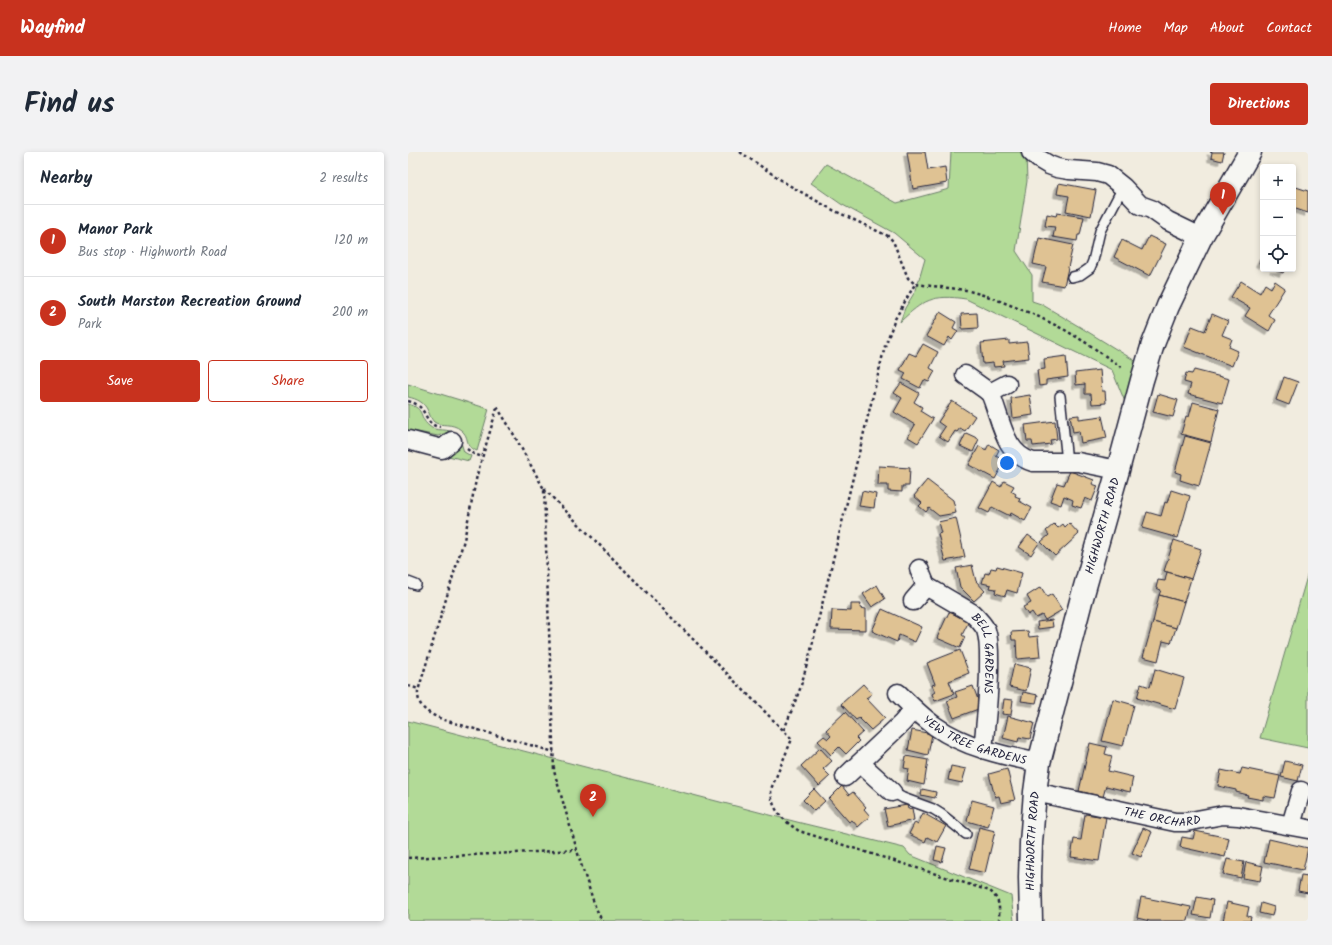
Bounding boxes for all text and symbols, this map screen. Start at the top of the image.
text: Wayfind [20,13,85,43]
text: Home [1108,17,1142,39]
text: Map [1164,17,1188,39]
text: About [1210,17,1244,39]
text: Contact [1266,17,1312,39]
text: Find us [24,82,115,127]
button: Directions [1210,83,1308,125]
map controls [1260,164,1296,272]
button: + [1260,164,1296,200]
text: Nearby [40,165,92,192]
text: 2 results [320,168,368,189]
pin: 1 [1210,182,1236,215]
button: − [1260,200,1296,236]
text: Manor Park [78,218,152,242]
text: 1 [51,230,55,251]
text: 120 m [334,230,368,251]
button: locate [1260,236,1296,272]
text: Bus stop · Highworth Road [78,242,227,263]
text: South Marston Recreation Ground [78,290,301,314]
text: 2 [49,302,57,323]
text: 200 m [332,302,368,323]
text: Park [78,314,102,335]
button: Save [40,360,200,402]
button: Share [208,360,368,402]
your location [997,453,1017,473]
street label: HIGHWORTH ROAD [1080,475,1125,576]
street label: BELL GARDENS [967,608,999,695]
street label: YEW TREE GARDENS [918,711,1029,770]
pin: 2 [580,784,606,817]
street label: HIGHWORTH ROAD [1020,790,1045,891]
street label: THE ORCHARD [1122,802,1203,832]

